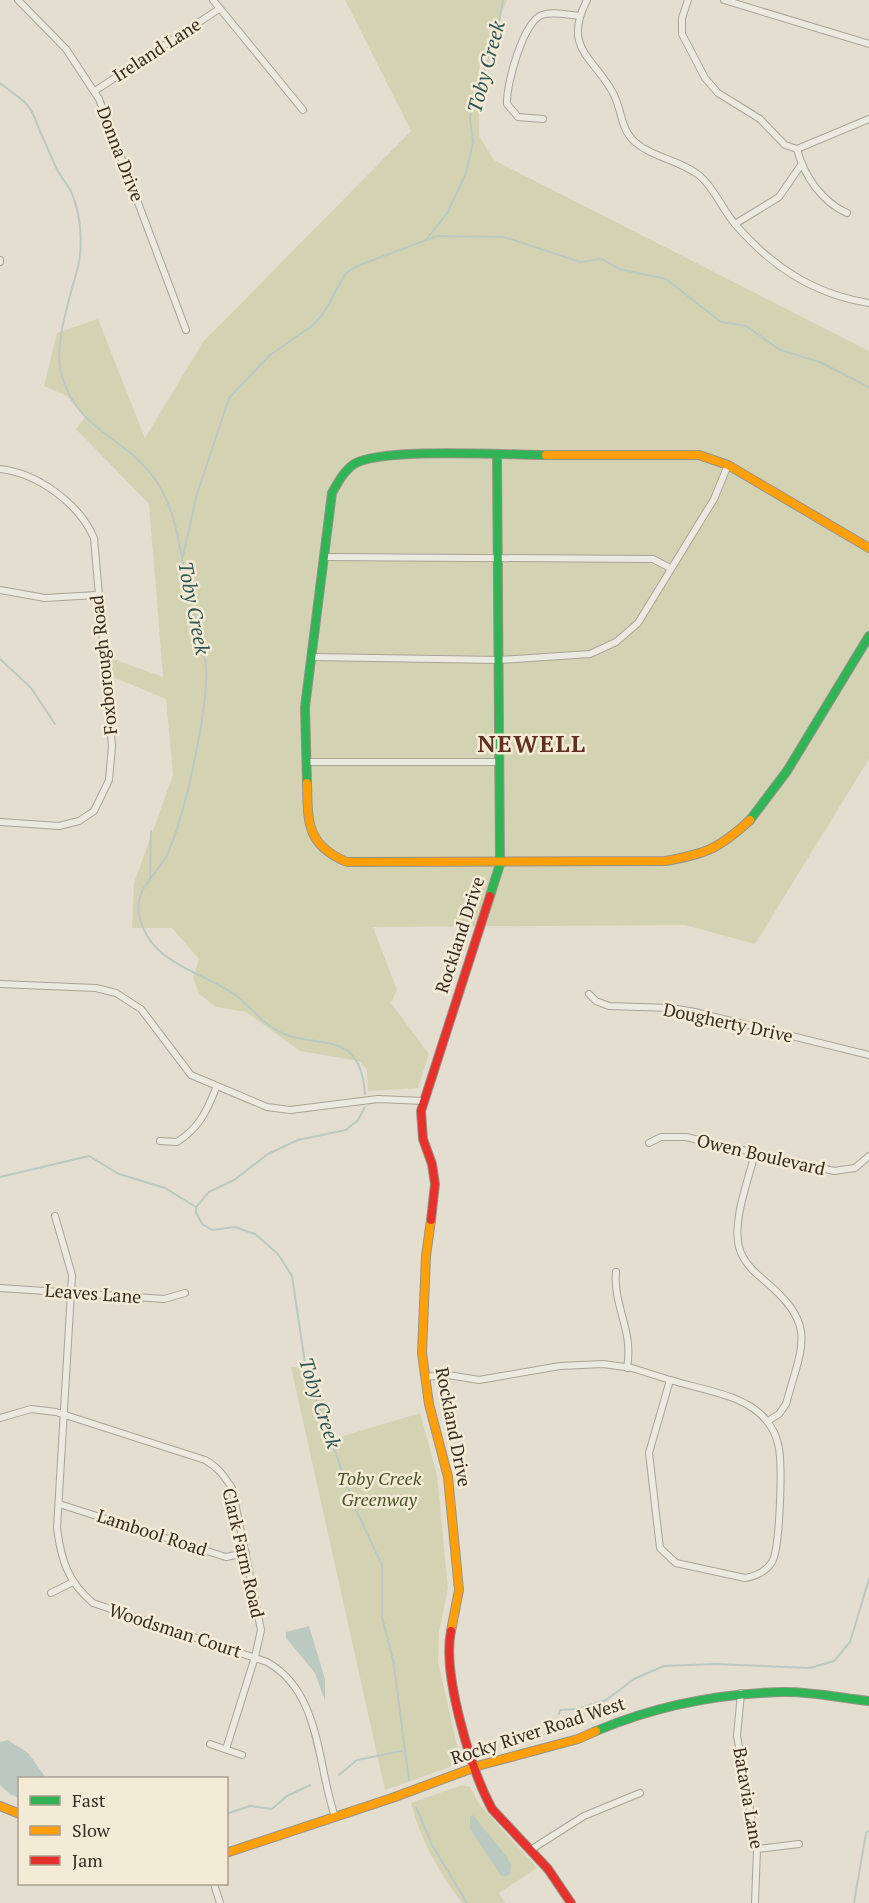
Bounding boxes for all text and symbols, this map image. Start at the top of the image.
street label: Ireland Lane [108,12,205,87]
water label: Toby Creek [460,17,511,116]
street label: Donna Drive [92,102,150,205]
water label: Toby Creek [172,559,217,657]
street label: Foxborough Road [84,594,122,736]
district label: NEWELL [478,727,586,759]
street label: Rockland Drive [429,873,489,996]
street label: Dougherty Drive [661,997,795,1047]
street label: Owen Boulevard [695,1128,828,1180]
street label: Leaves Lane [44,1278,142,1308]
water label: Toby Creek [293,1354,348,1452]
street label: Rockland Drive [431,1365,477,1489]
park label: Toby Creek Greenway [337,1466,422,1511]
street label: Clark Farm Road [217,1486,271,1620]
street label: Lambool Road [94,1503,210,1561]
street label: Woodsman Court [106,1597,245,1663]
street label: Rocky River Road West [447,1690,628,1770]
street label: Batavia Lane [728,1745,770,1850]
legend [18,1777,228,1885]
text: Fast [72,1788,106,1812]
text: Slow [72,1818,111,1842]
text: Jam [72,1848,103,1872]

